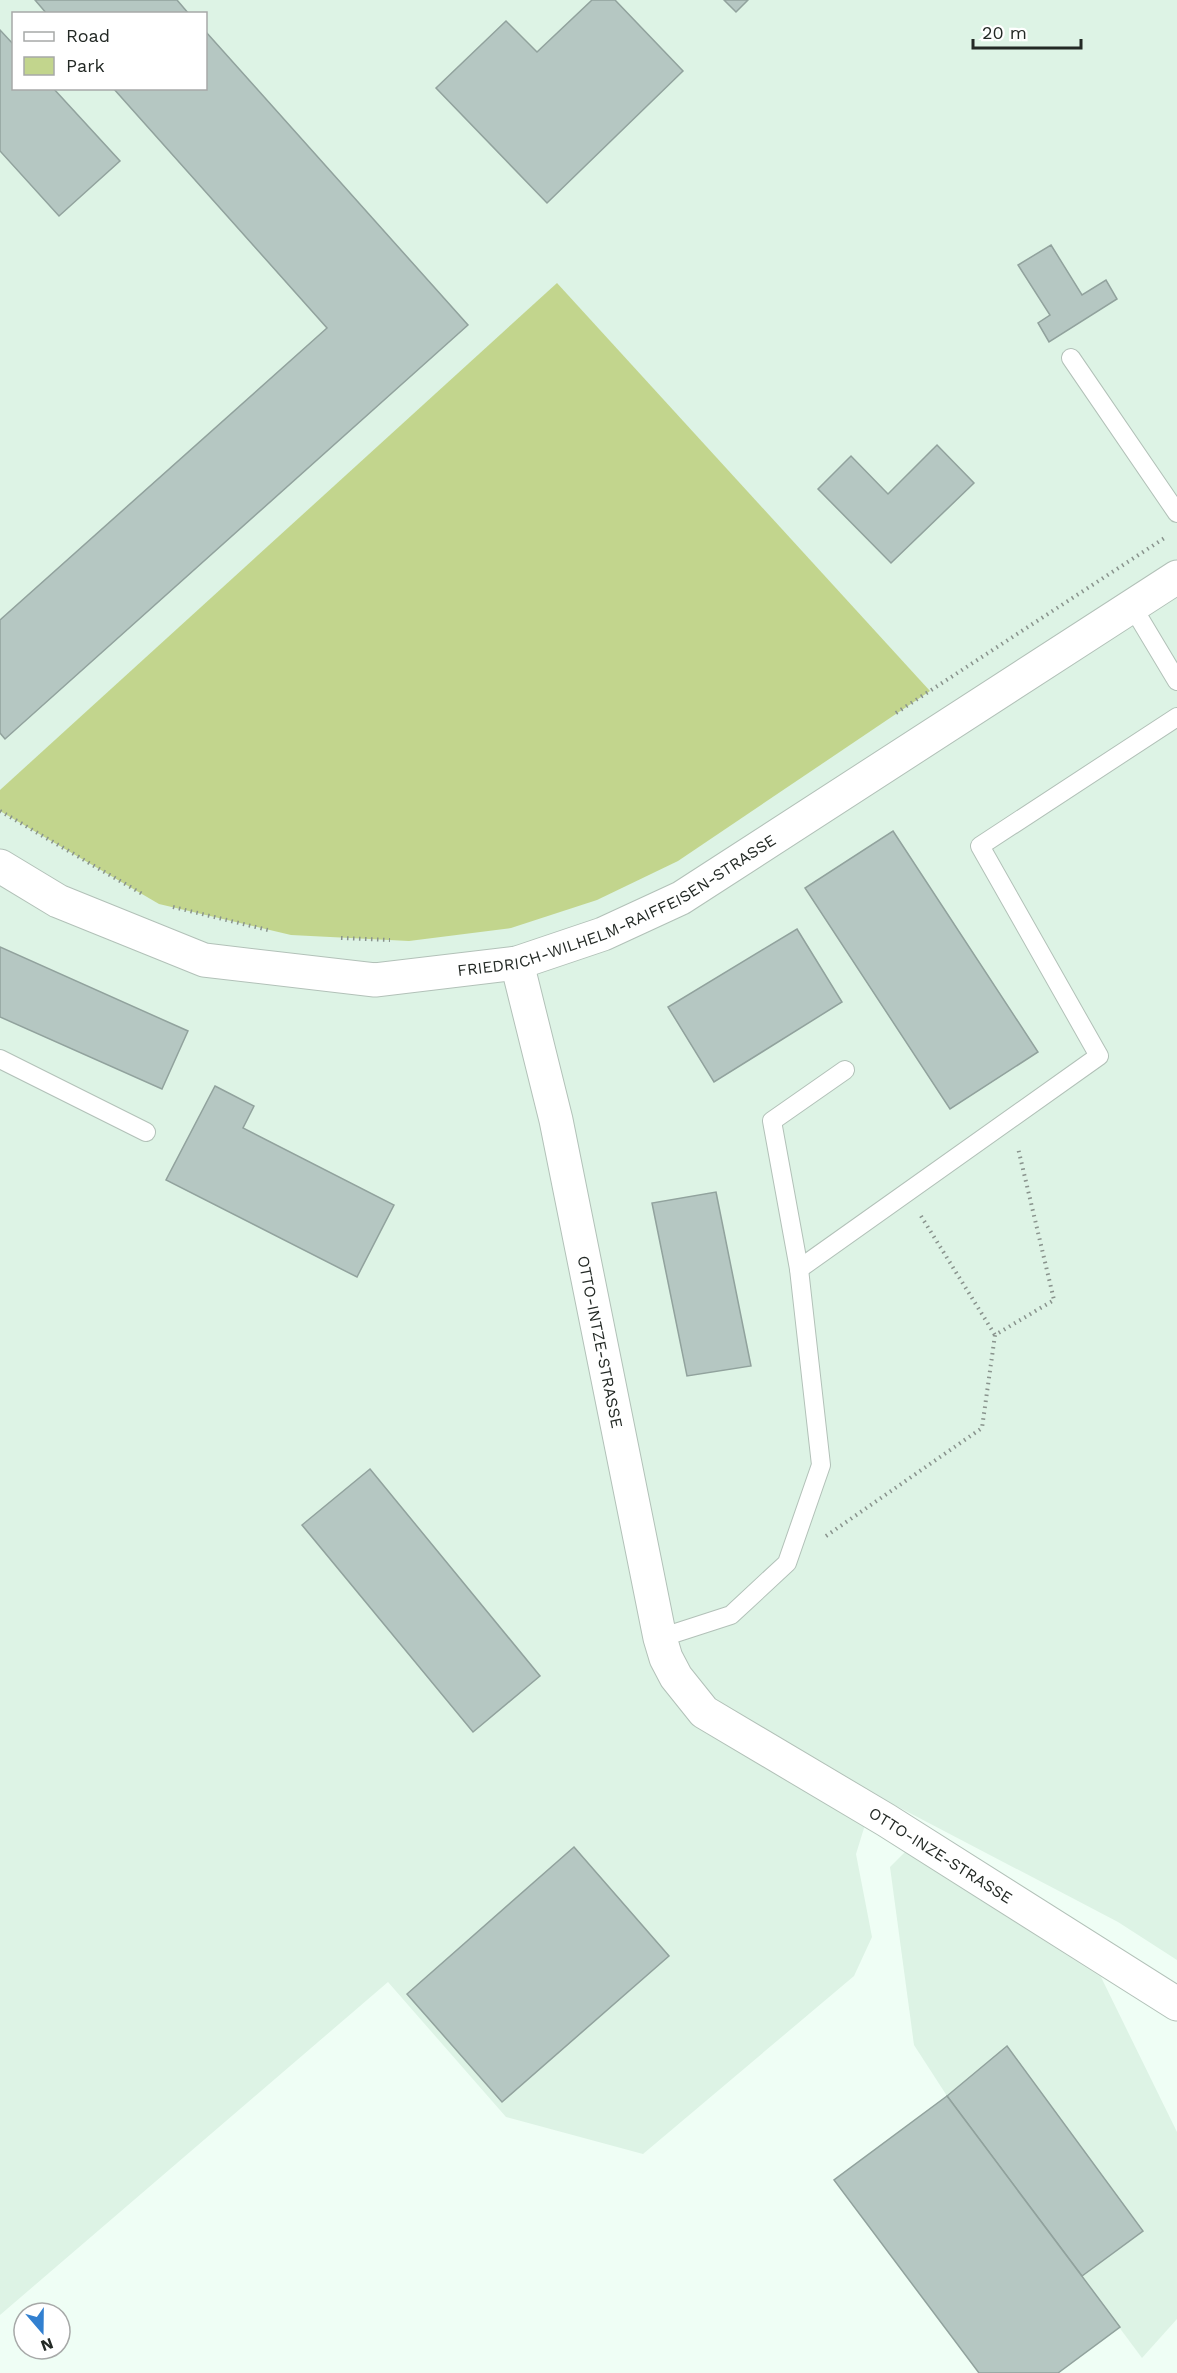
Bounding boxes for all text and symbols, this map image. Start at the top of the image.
legend [12,12,207,90]
scale bar [973,12,1081,50]
text: 20 m [982,22,1027,43]
text: Road [66,25,110,46]
text: Park [66,55,105,76]
street label: FRIEDRICH-WILHELM-RAIFFEISEN-STRASSE [456,830,779,980]
street label: OTTO-INTZE-STRASSE [574,1254,627,1430]
street label: OTTO-INZE-STRASSE [866,1803,1016,1907]
north arrow [12,2301,72,2361]
text: N [38,2334,56,2356]

